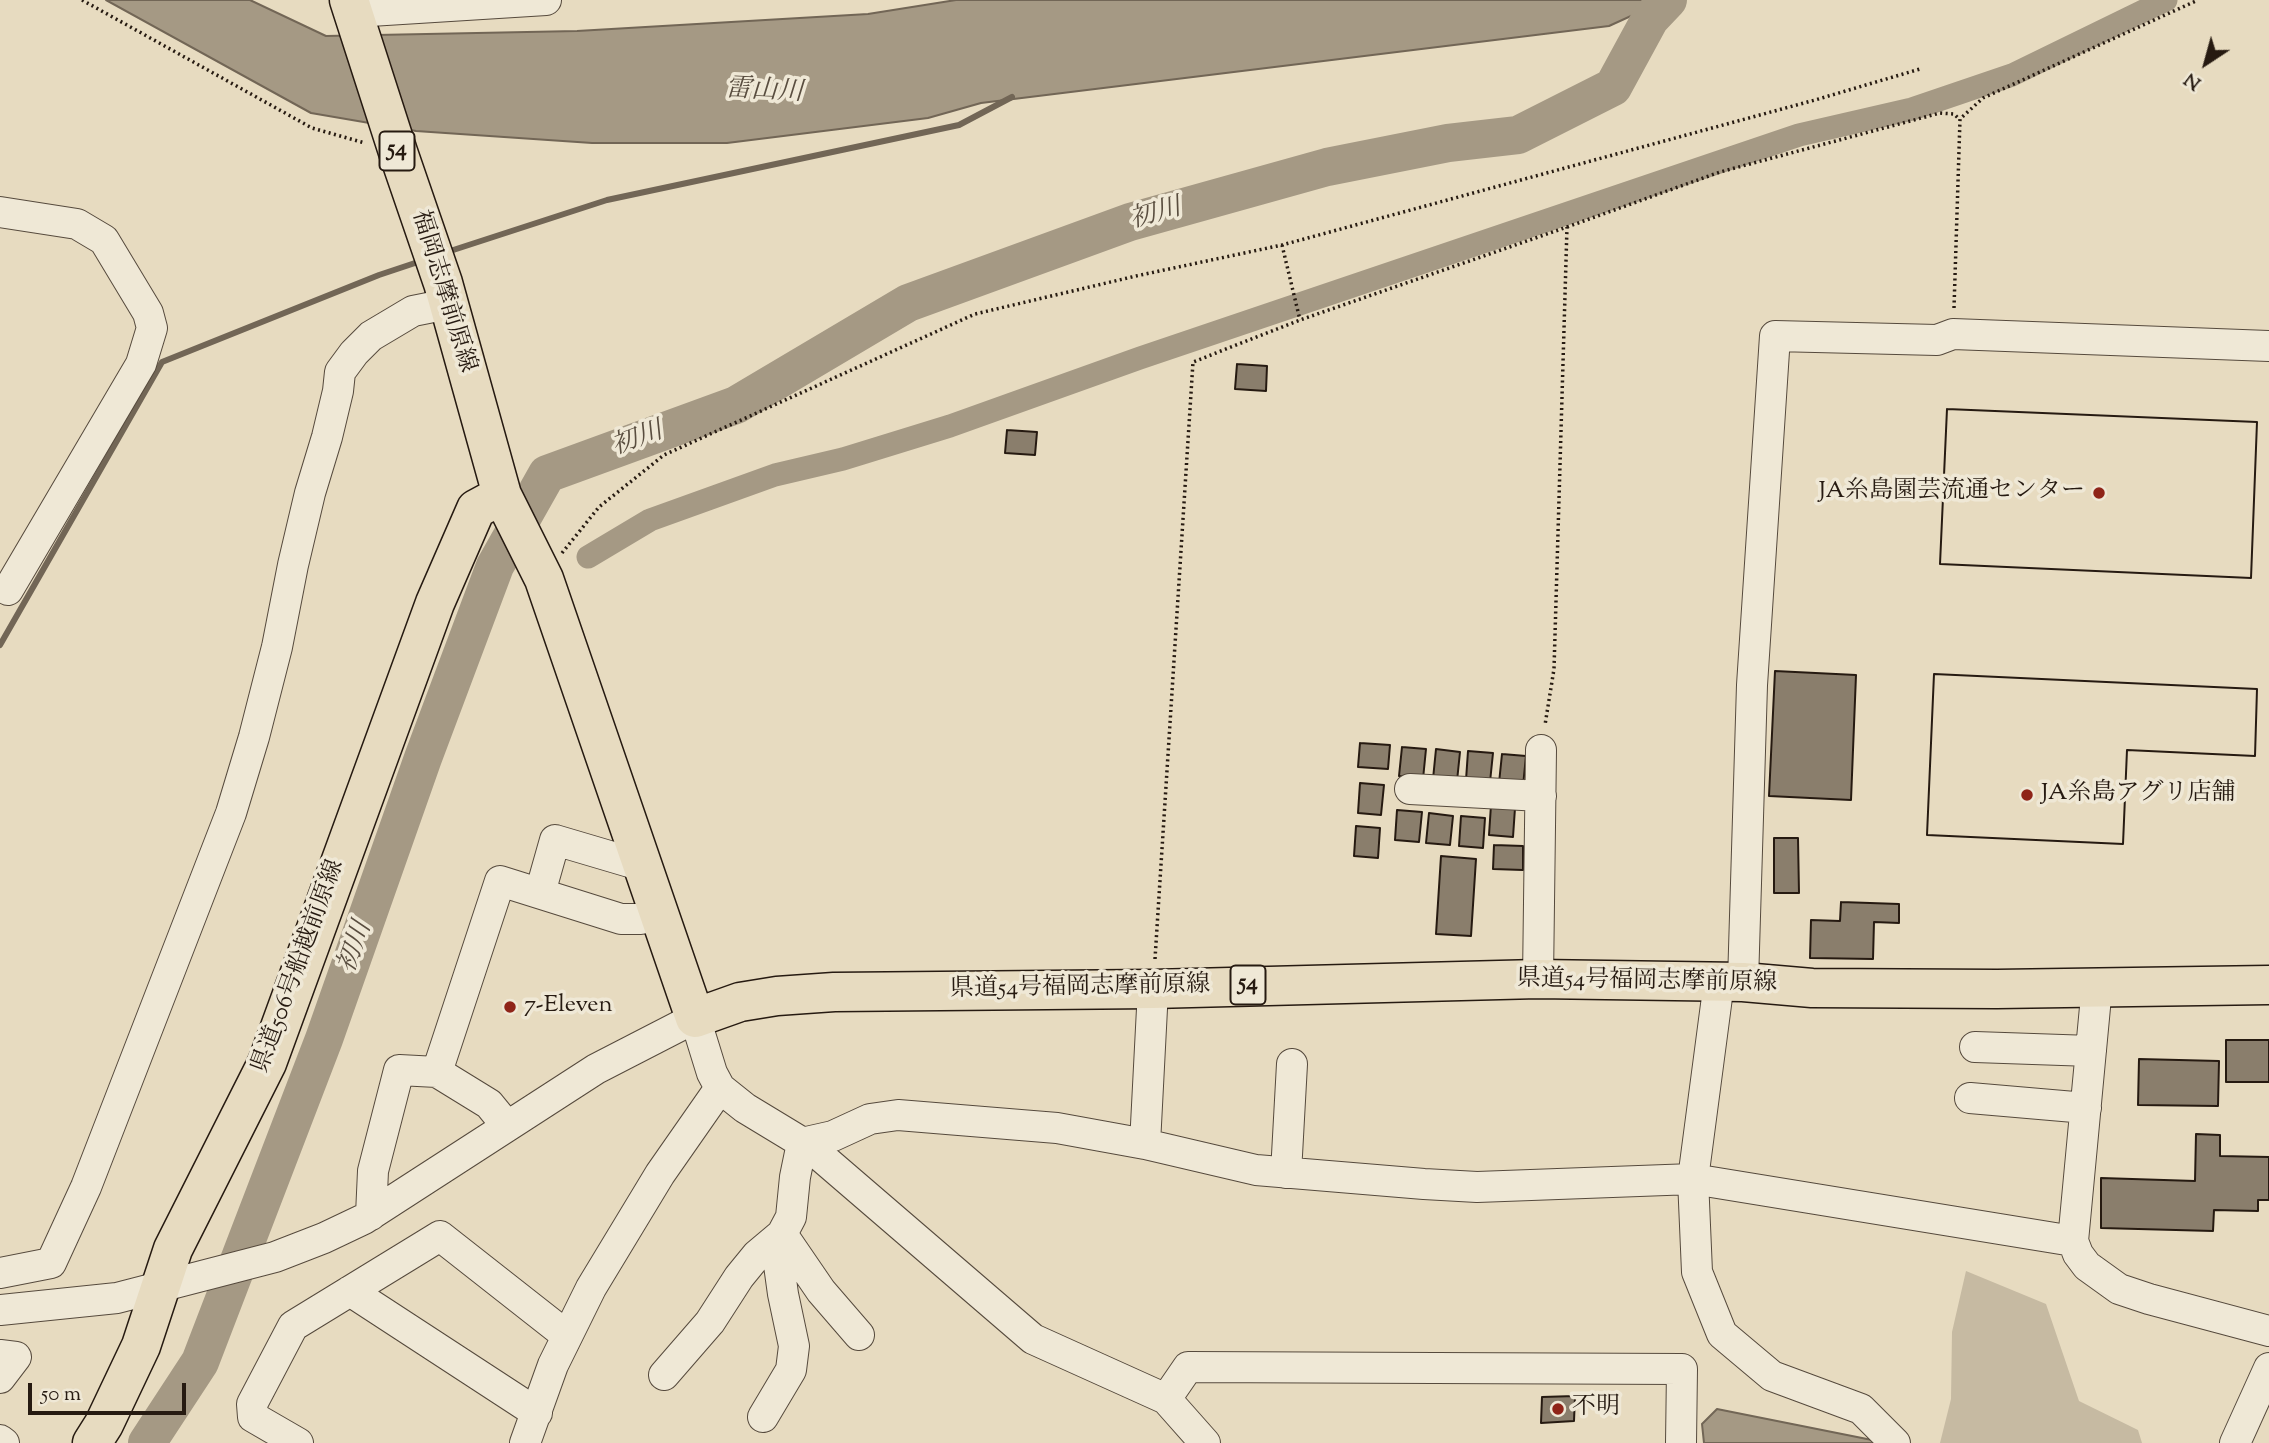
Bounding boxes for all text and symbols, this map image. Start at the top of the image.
north arrow [2171,28,2241,98]
text: N [2179,65,2207,96]
water label: 雷山川 [724,75,804,111]
road number: 54 [380,132,414,170]
water label: 初川 [1127,194,1185,238]
street label: 福岡志摩前原線 [404,207,480,377]
water label: 初川 [608,417,668,465]
place label: JA糸島園芸流通センター [1819,479,2085,507]
marker: JA糸島園芸流通センター [2091,485,2107,501]
place label: JA糸島アグリ店舗 [2041,781,2235,809]
marker: JA糸島アグリ店舗 [2019,787,2035,803]
street label: 県道506号船越前原線 [248,856,352,1078]
water label: 初川 [333,918,381,978]
road number: 54 [1230,966,1266,1004]
street label: 県道54号福岡志摩前原線 [1517,966,1777,1000]
street label: 県道54号福岡志摩前原線 [950,972,1210,1006]
place label: 7-Eleven [524,993,613,1021]
marker: 7-Eleven [502,999,518,1015]
scale bar [32,1370,189,1414]
text: 50 m [41,1380,81,1410]
place label: 不明 [1572,1395,1620,1423]
marker: 不明 [1550,1401,1566,1417]

